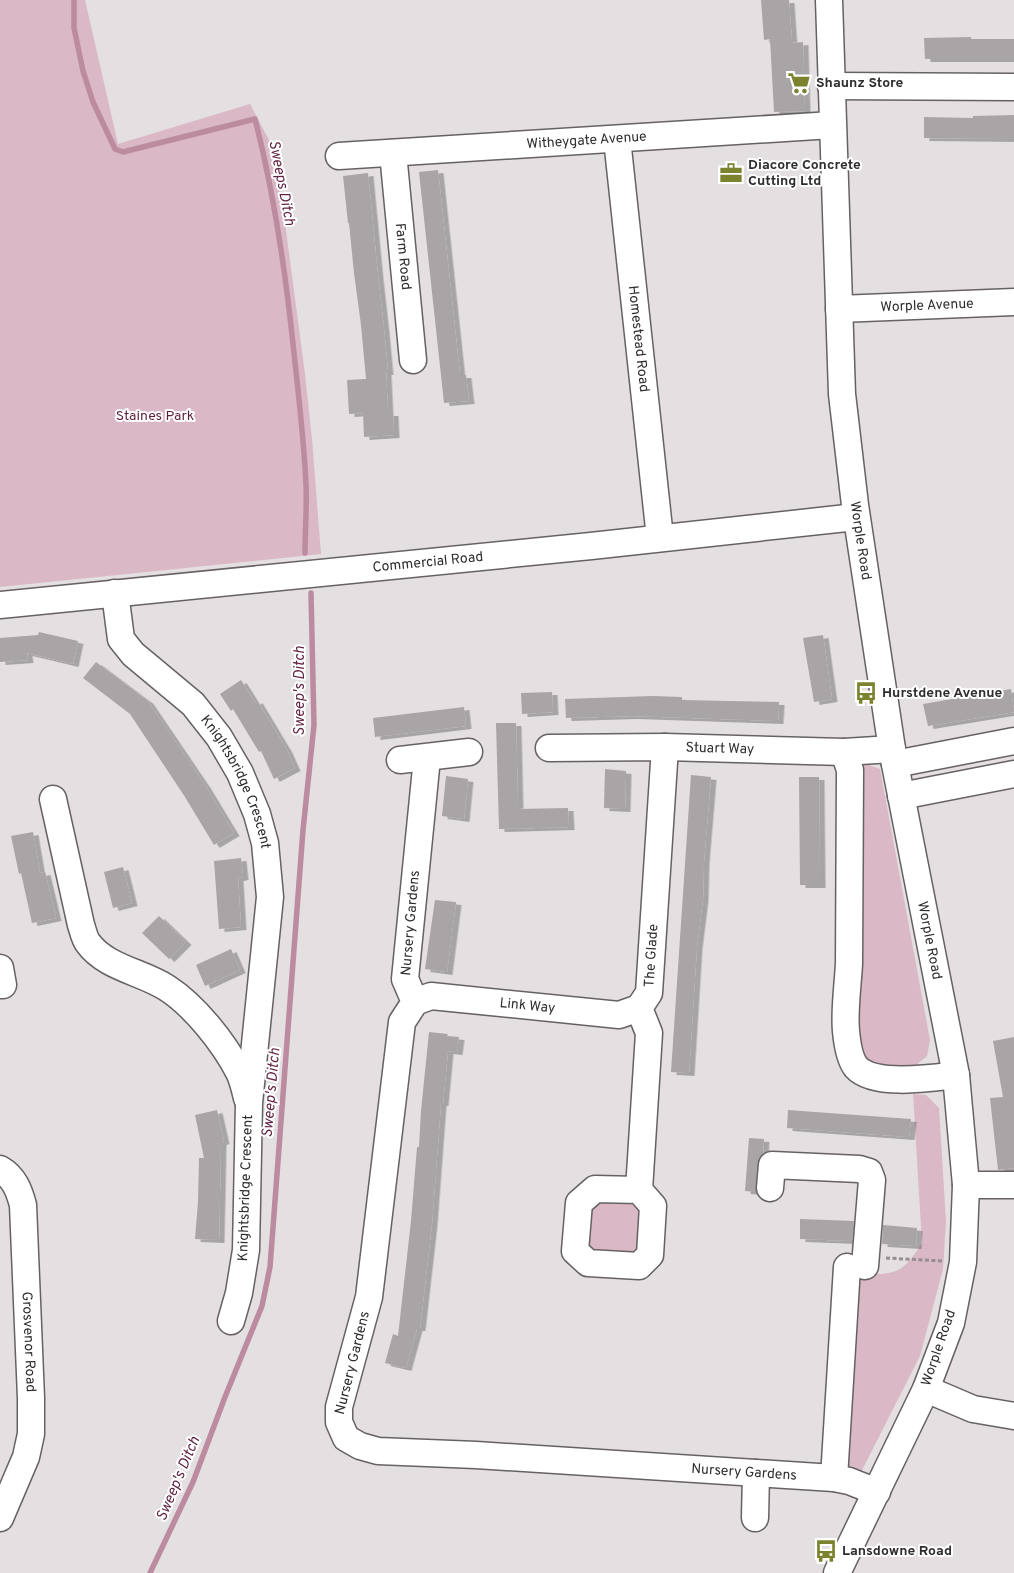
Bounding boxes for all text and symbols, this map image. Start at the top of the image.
supermarket icon: Shaunz Store [786,70,812,96]
place label: Shaunz Store [816,75,904,92]
street label: Witheygate Avenue [526,128,647,153]
water label: Sweeps Ditch [263,139,299,227]
place label: Diacore Concrete Cutting Ltd [748,157,861,190]
office icon: Diacore Concrete Cutting Ltd [718,160,744,186]
street label: Farm Road [391,222,415,291]
street label: Homestead Road [624,285,653,393]
street label: Worple Avenue [880,295,974,316]
park label: Staines Park [116,408,194,425]
street label: Worple Road [846,500,875,581]
street label: Commercial Road [372,548,484,576]
water label: Sweep's Ditch [291,646,310,736]
bus stop icon: Hurstdene Avenue [853,680,879,706]
place label: Hurstdene Avenue [882,685,1002,702]
street label: Knightsbridge Crescent [197,712,274,849]
street label: Stuart Way [685,739,755,758]
street label: Nursery Gardens [398,870,424,976]
street label: Worple Road [914,900,946,981]
street label: The Glade [641,923,662,988]
street label: Link Way [499,994,556,1017]
water label: Sweep's Ditch [259,1047,285,1139]
street label: Knightsbridge Crescent [235,1114,257,1262]
street label: Grosvenor Road [18,1291,39,1393]
street label: Worple Road [918,1308,960,1388]
street label: Nursery Gardens [332,1310,374,1416]
water label: Sweep's Ditch [153,1434,205,1524]
street label: Nursery Gardens [691,1460,797,1484]
bus stop icon: Lansdowne Road [813,1538,839,1564]
place label: Lansdowne Road [842,1543,952,1560]

